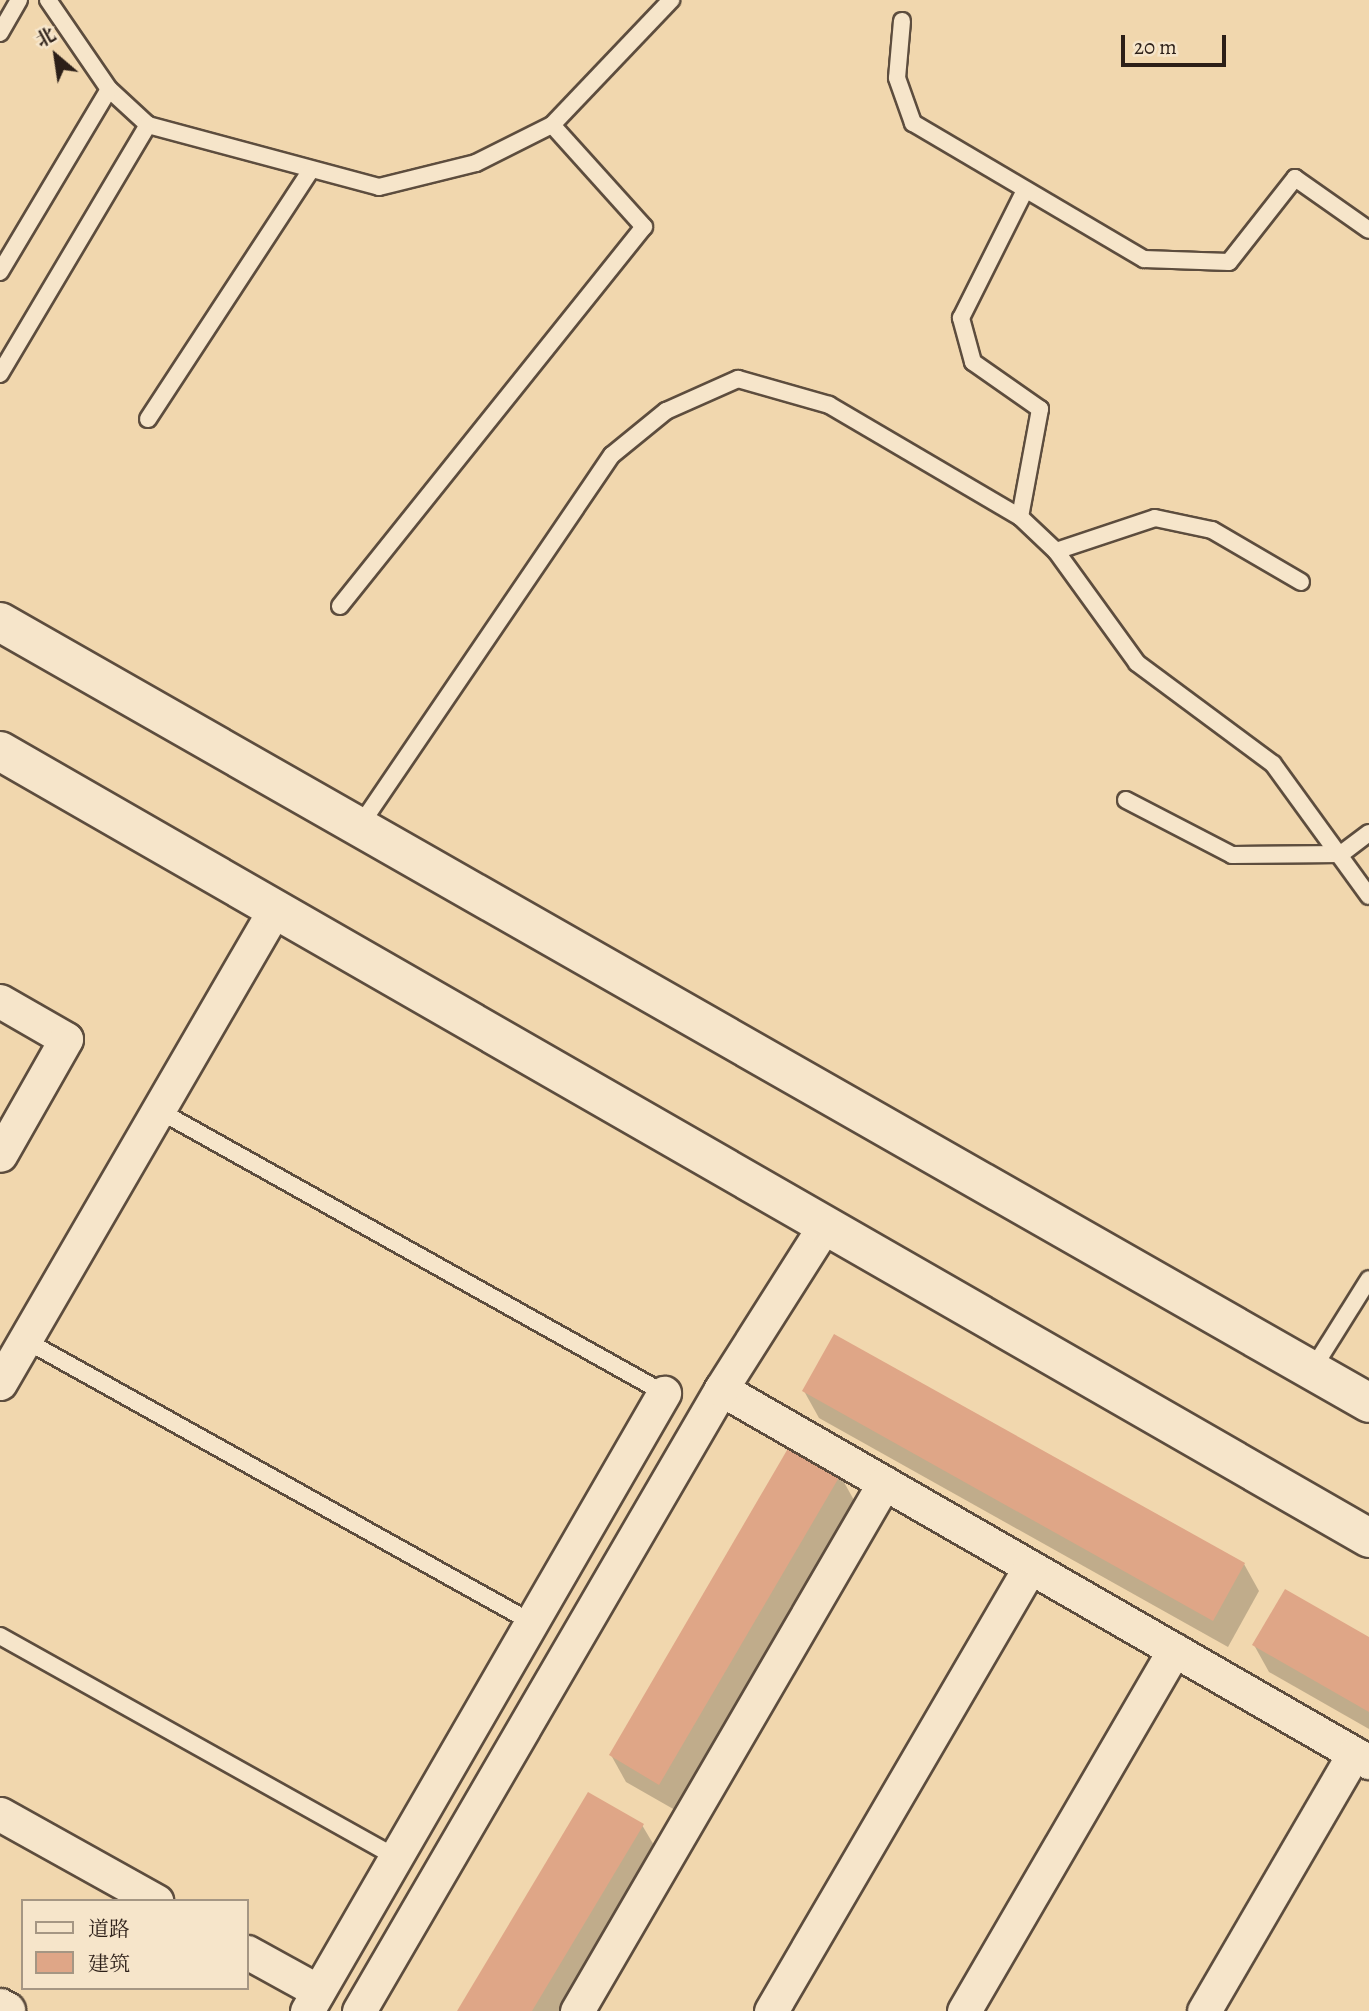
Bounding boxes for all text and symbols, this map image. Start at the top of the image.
north arrow [21,21,91,91]
scale bar [1124,21,1229,65]
text: 北 [31,22,60,54]
text: 20 m [1134,33,1177,61]
legend [21,1899,248,1990]
text: 道路 [88,1915,130,1943]
text: 建筑 [88,1950,130,1978]

